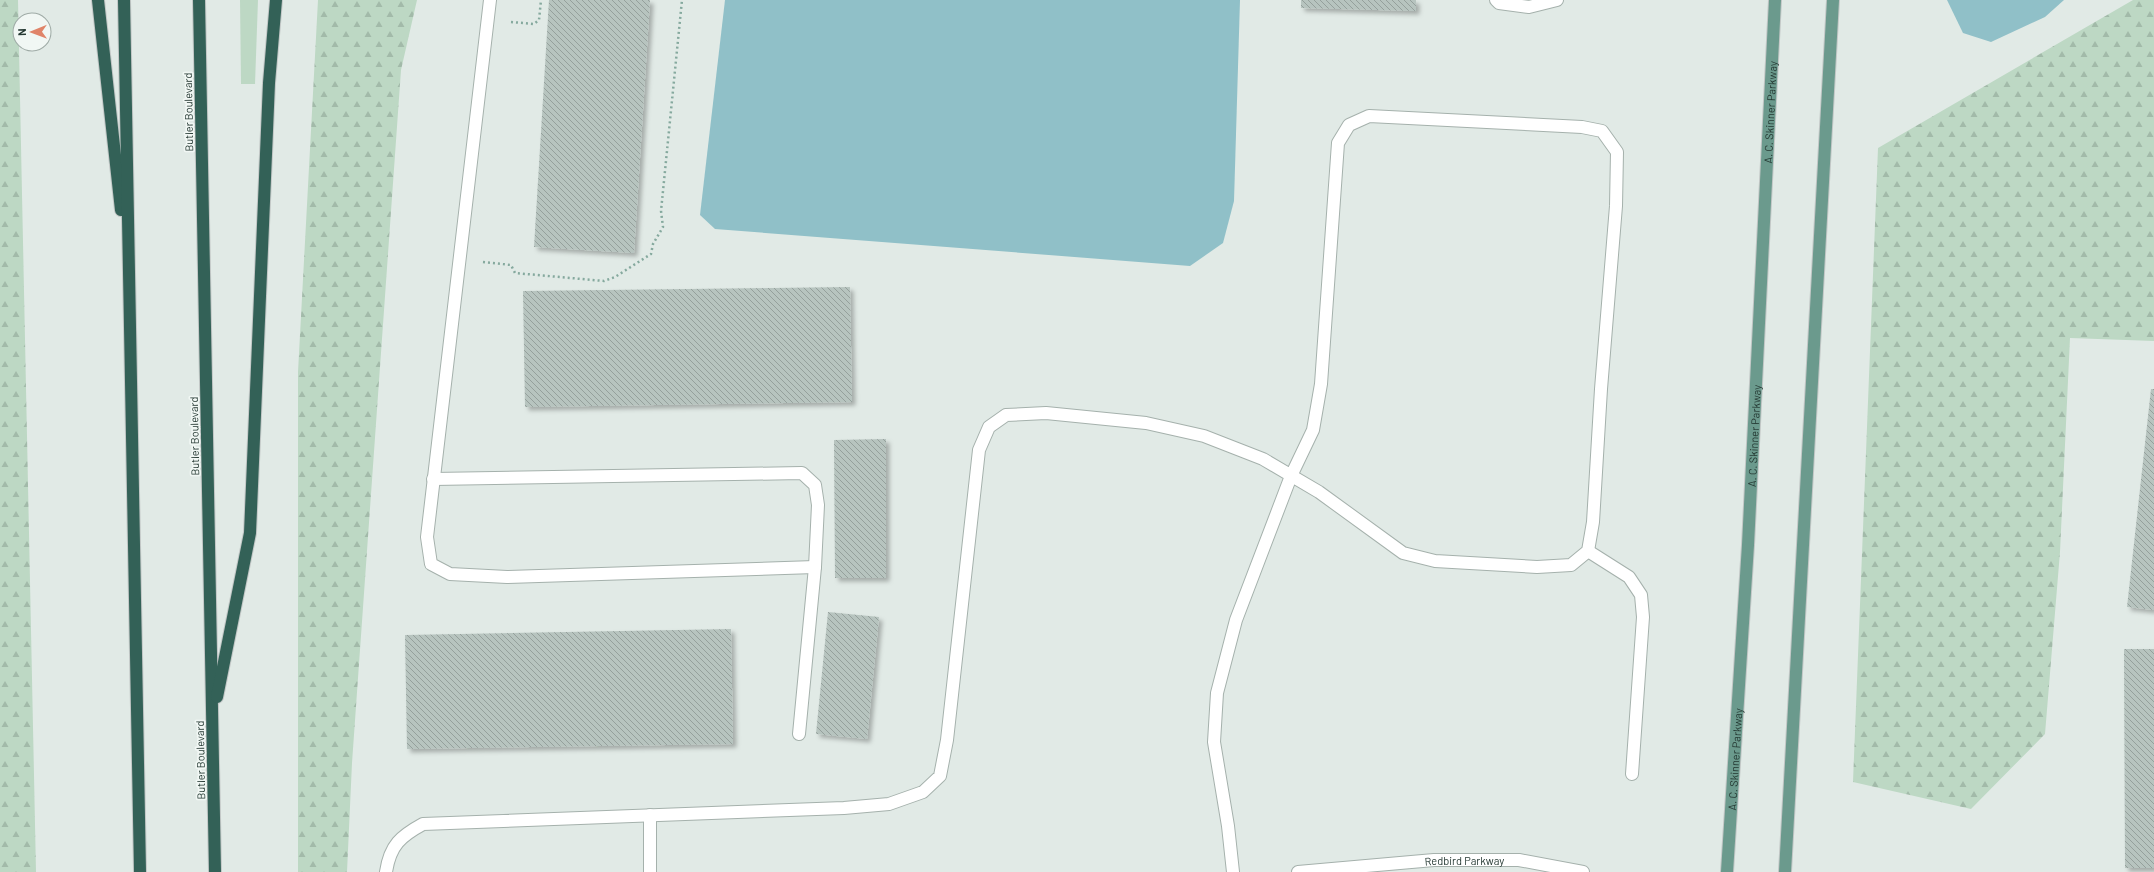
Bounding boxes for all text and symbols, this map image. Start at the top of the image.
north arrow [12,12,52,52]
text: N [15,28,28,36]
street label: A. C. Skinner Parkway [1760,61,1778,164]
street label: Butler Boulevard [181,72,195,152]
street label: A. C. Skinner Parkway [1744,384,1762,487]
street label: Butler Boulevard [187,396,201,476]
street label: A. C. Skinner Parkway [1724,708,1744,811]
street label: Butler Boulevard [193,720,207,800]
street label: Redbird Parkway [1424,854,1504,867]

